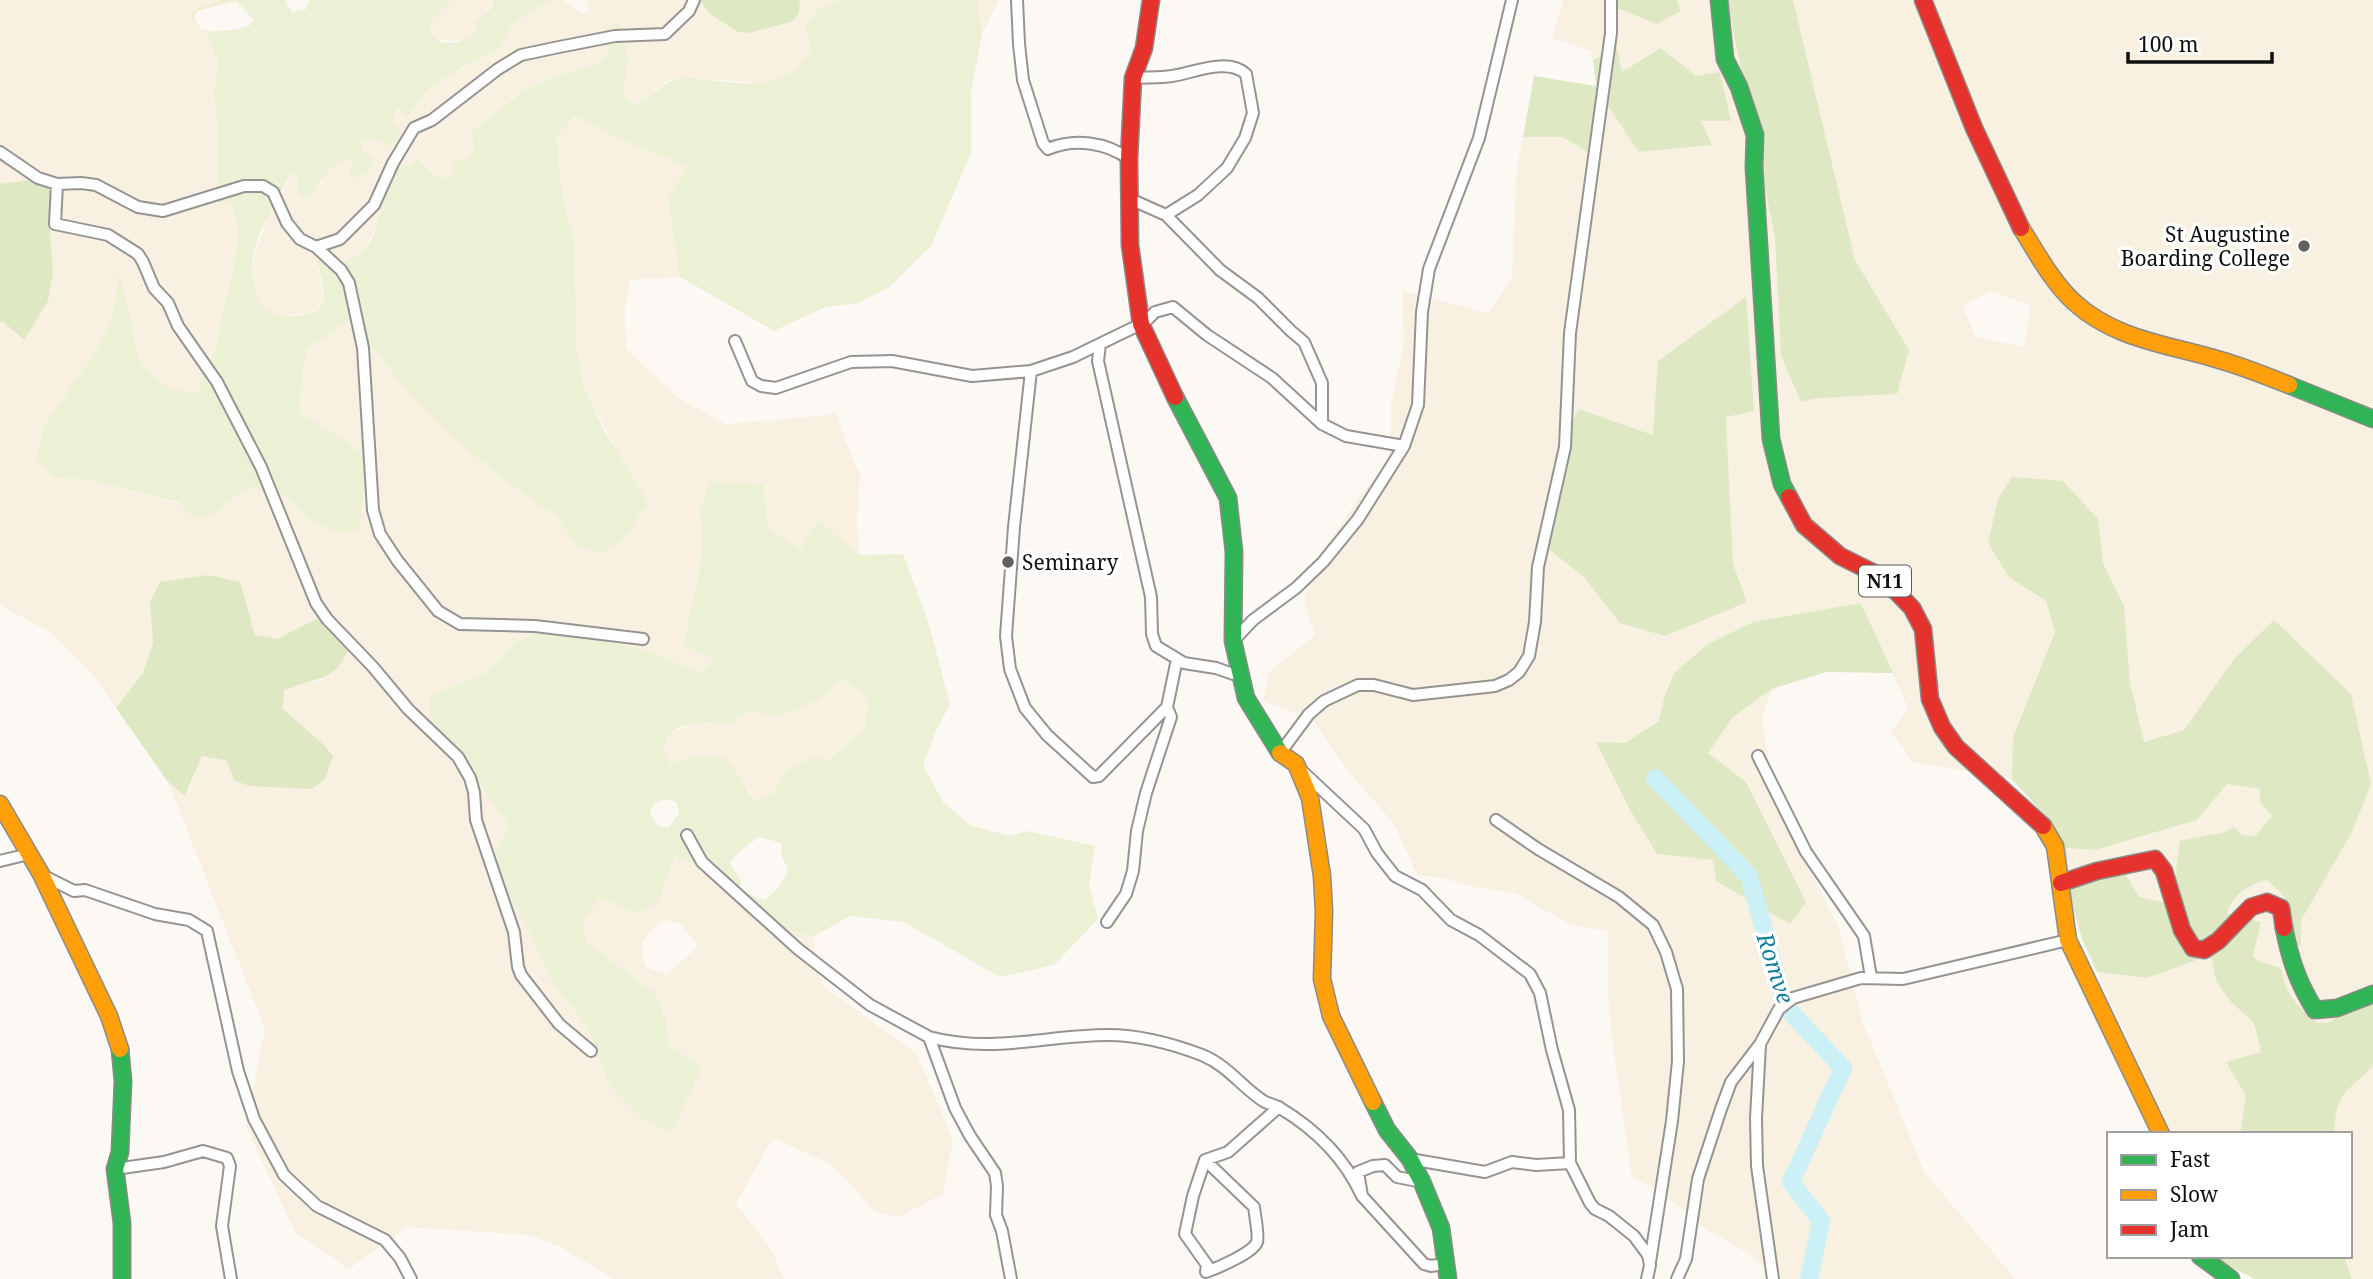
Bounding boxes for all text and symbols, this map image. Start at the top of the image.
scale bar [2128,21,2272,65]
text: 100 m [2138,30,2199,58]
place label: St Augustine Boarding College [2121,220,2290,272]
marker: St Augustine Boarding College [2296,238,2312,254]
place label: Seminary [1022,548,1118,576]
marker: Seminary [1000,554,1016,570]
road number: N11 [1859,566,1911,596]
water label: Romve [1749,927,1802,1008]
legend [2107,1132,2352,1258]
text: Fast [2170,1145,2210,1173]
text: Slow [2170,1180,2219,1208]
text: Jam [2169,1215,2209,1243]

